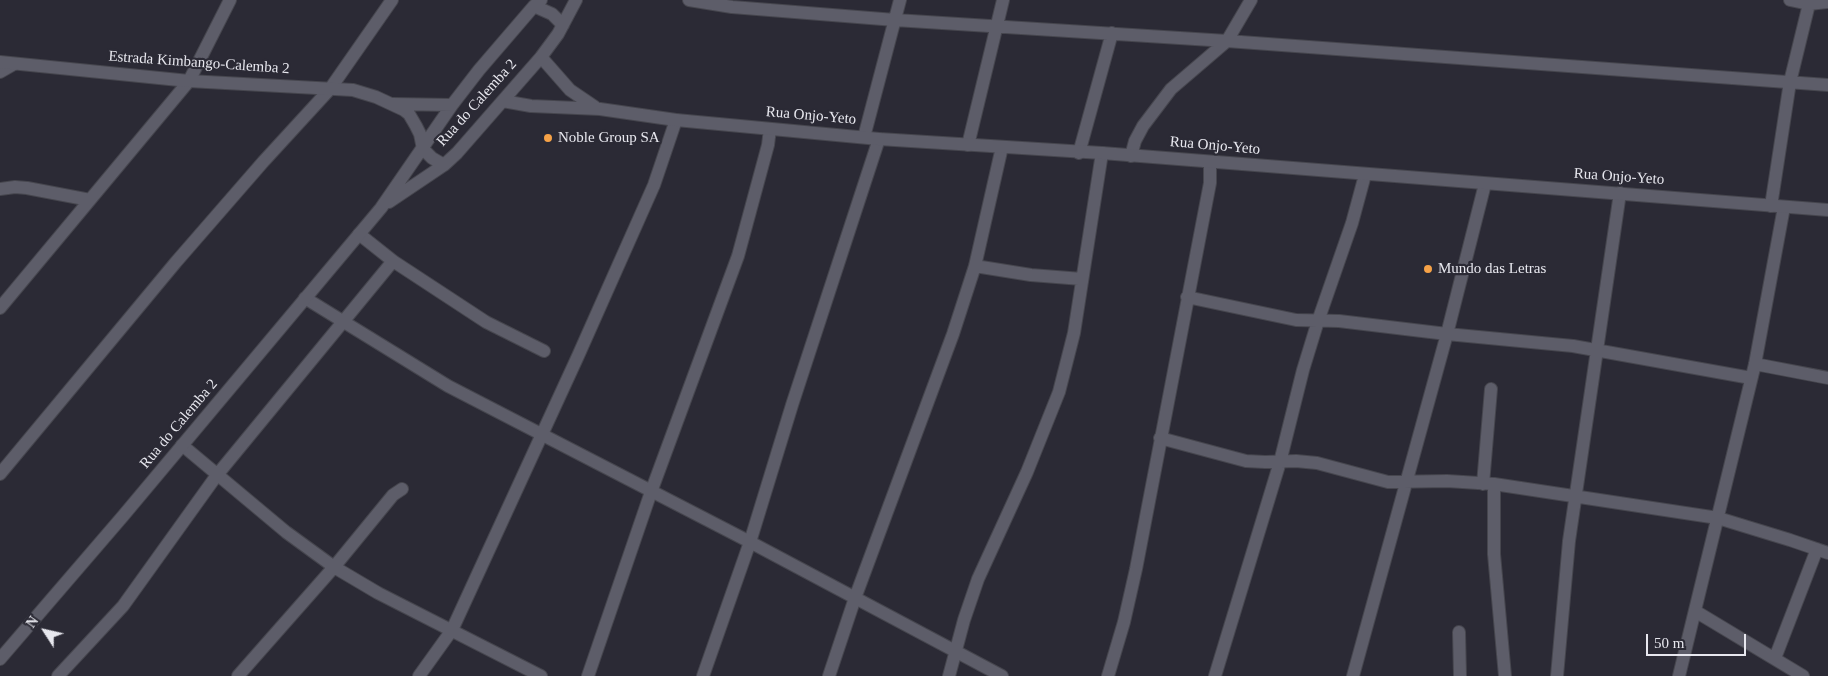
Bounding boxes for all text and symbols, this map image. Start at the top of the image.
street label: Estrada Kimbango-Calemba 2 [108,48,290,78]
street label: Rua do Calemba 2 [433,56,521,150]
street label: Rua Onjo-Yeto [765,103,857,129]
place label: Noble Group SA [558,129,660,147]
marker: Noble Group SA [542,132,554,144]
street label: Rua Onjo-Yeto [1169,133,1261,159]
street label: Rua Onjo-Yeto [1573,165,1665,189]
place label: Mundo das Letras [1438,260,1546,278]
marker: Mundo das Letras [1422,263,1434,275]
street label: Rua do Calemba 2 [136,376,222,472]
north arrow [20,606,70,656]
text: N [23,614,41,631]
scale bar [1648,624,1748,656]
text: 50 m [1654,635,1684,651]

